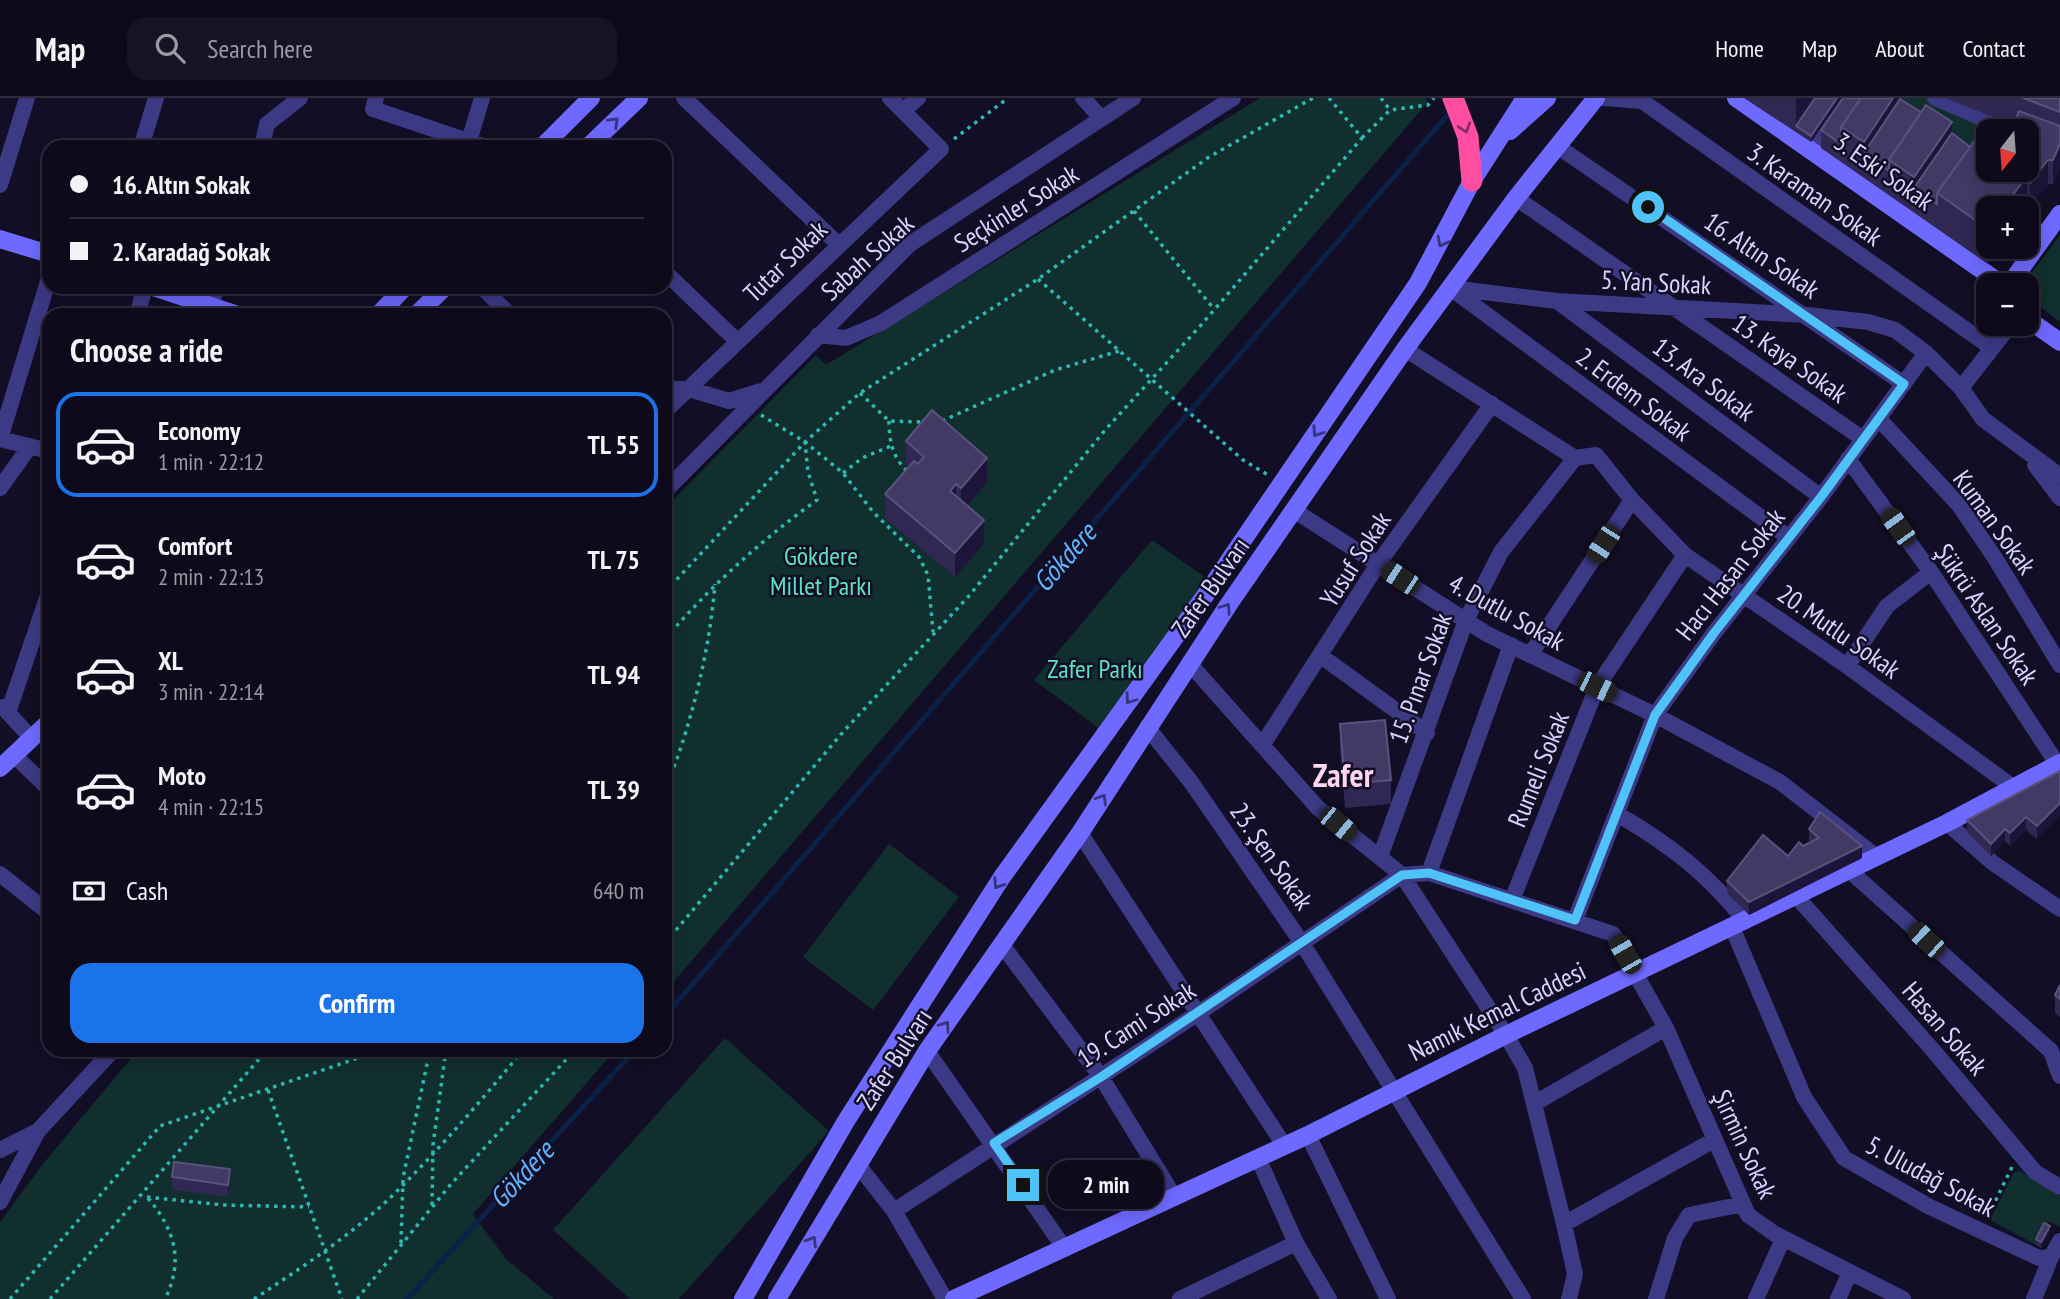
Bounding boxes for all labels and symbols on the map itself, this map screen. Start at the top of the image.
one-way arrow [605,118,618,131]
north arrow [1976,119,2039,182]
one-way arrow [1457,122,1471,134]
street label: 3. Eski Sokak [1828,125,1940,217]
street label: 3. Karaman Sokak [1741,135,1889,253]
street label: Seçkinler Sokak [948,157,1084,259]
route start [1632,191,1664,223]
street label: 16. Altın Sokak [1698,204,1826,306]
street label: Sabah Sokak [814,207,920,307]
street label: Tutar Sokak [736,213,834,309]
one-way arrow [1436,235,1450,247]
street label: 5. Yan Sokak [1600,263,1712,301]
street label: 13. Kaya Sokak [1726,306,1854,410]
street label: 13. Ara Sokak [1646,330,1762,428]
street label: 2. Erdem Sokak [1570,340,1698,448]
one-way arrow [1312,424,1325,437]
street label: Kuman Sokak [1946,463,2044,581]
street label: Hacı Hasan Sokak [1668,502,1792,646]
car [1878,504,1919,550]
street label: Yusuf Sokak [1312,505,1398,613]
water label: Gökdere [1024,513,1106,599]
car [1583,521,1624,567]
street label: Zafer Bulvarı [1164,531,1256,643]
street label: Şükrü Aslan Sokak [1928,537,2046,691]
park label: Gökdere Millet Parkı [770,539,872,602]
car [1377,558,1424,598]
street label: 4. Dutlu Sokak [1443,567,1571,657]
street label: 20. Mutlu Sokak [1771,577,1907,685]
one-way arrow [1218,603,1230,616]
street label: 15. Pınar Sokak [1381,608,1459,748]
park label: Zafer Parkı [1047,652,1143,685]
car [1574,668,1621,706]
one-way arrow [1126,691,1138,704]
street label: Rumeli Sokak [1500,706,1576,832]
district label: Zafer [1313,753,1374,796]
one-way arrow [1093,793,1106,806]
street label: 23. Şen Sokak [1223,796,1321,916]
car [1316,803,1361,845]
one-way arrow [993,876,1006,889]
car [1904,918,1949,962]
car [1606,931,1645,977]
street label: Namık Kemal Caddesi [1403,954,1591,1068]
street label: 19. Cami Sokak [1070,973,1202,1075]
street label: Hasan Sokak [1895,974,1995,1082]
street label: Zafer Bulvarı [849,1002,939,1116]
one-way arrow [937,1021,949,1034]
street label: Şirmin Sokak [1705,1084,1785,1204]
street label: 5. Uludağ Sokak [1860,1128,2002,1224]
water label: Gökdere [480,1130,563,1216]
callout: 2 min [1048,1160,1163,1210]
route end [1007,1169,1039,1201]
one-way arrow [804,1235,817,1248]

